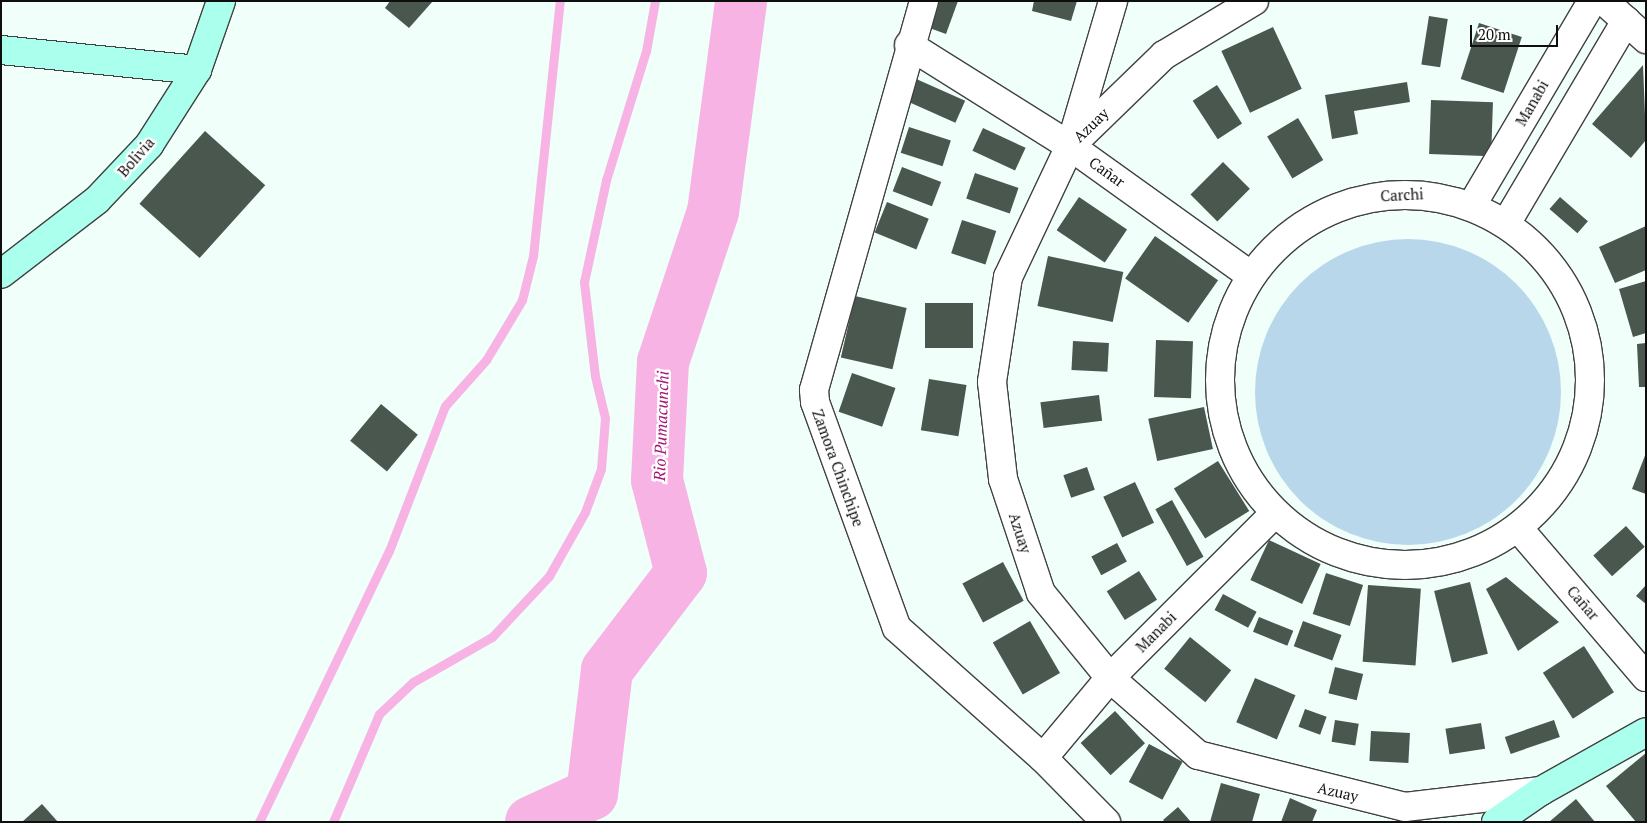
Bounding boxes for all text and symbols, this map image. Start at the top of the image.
scale bar [1472,15,1560,47]
text: 20 m [1478,24,1511,44]
street label: Manabi [1512,77,1552,129]
street label: Azuay [1070,104,1112,146]
street label: Bolivia [114,134,158,180]
street label: Cañar [1086,153,1128,191]
street label: Carchi [1380,185,1424,205]
water label: Rio Pumacunchi [649,371,673,481]
street label: Zamora Chinchipe [808,407,868,529]
street label: Azuay [1005,511,1035,555]
street label: Cañar [1563,582,1603,624]
street label: Manabi [1132,608,1180,656]
street label: Azuay [1316,779,1360,805]

